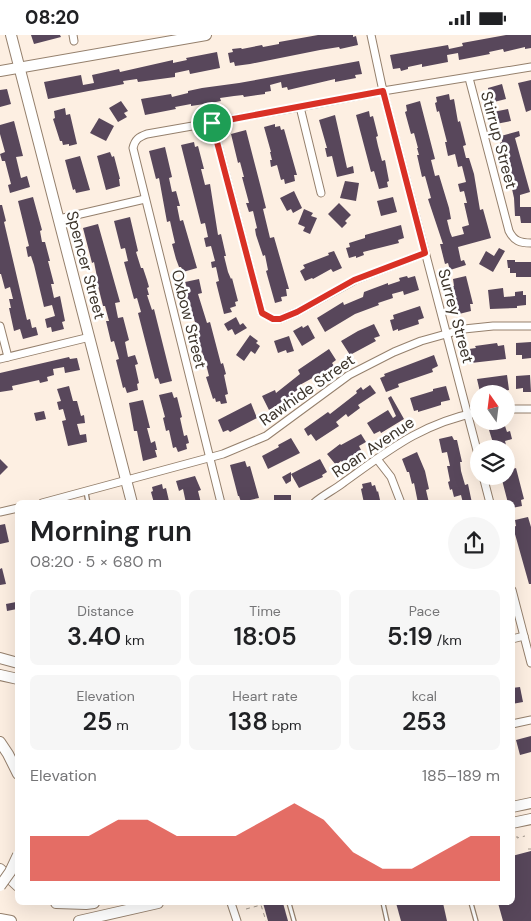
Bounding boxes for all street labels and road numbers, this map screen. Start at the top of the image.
street label: Stirrup Street [476,89,522,191]
street label: Spencer Street [61,209,111,321]
street label: Surrey Street [433,266,479,366]
street label: Oxbow Street [167,267,211,371]
street label: Rawhide Street [255,349,359,431]
street label: Roan Avenue [328,412,418,482]

